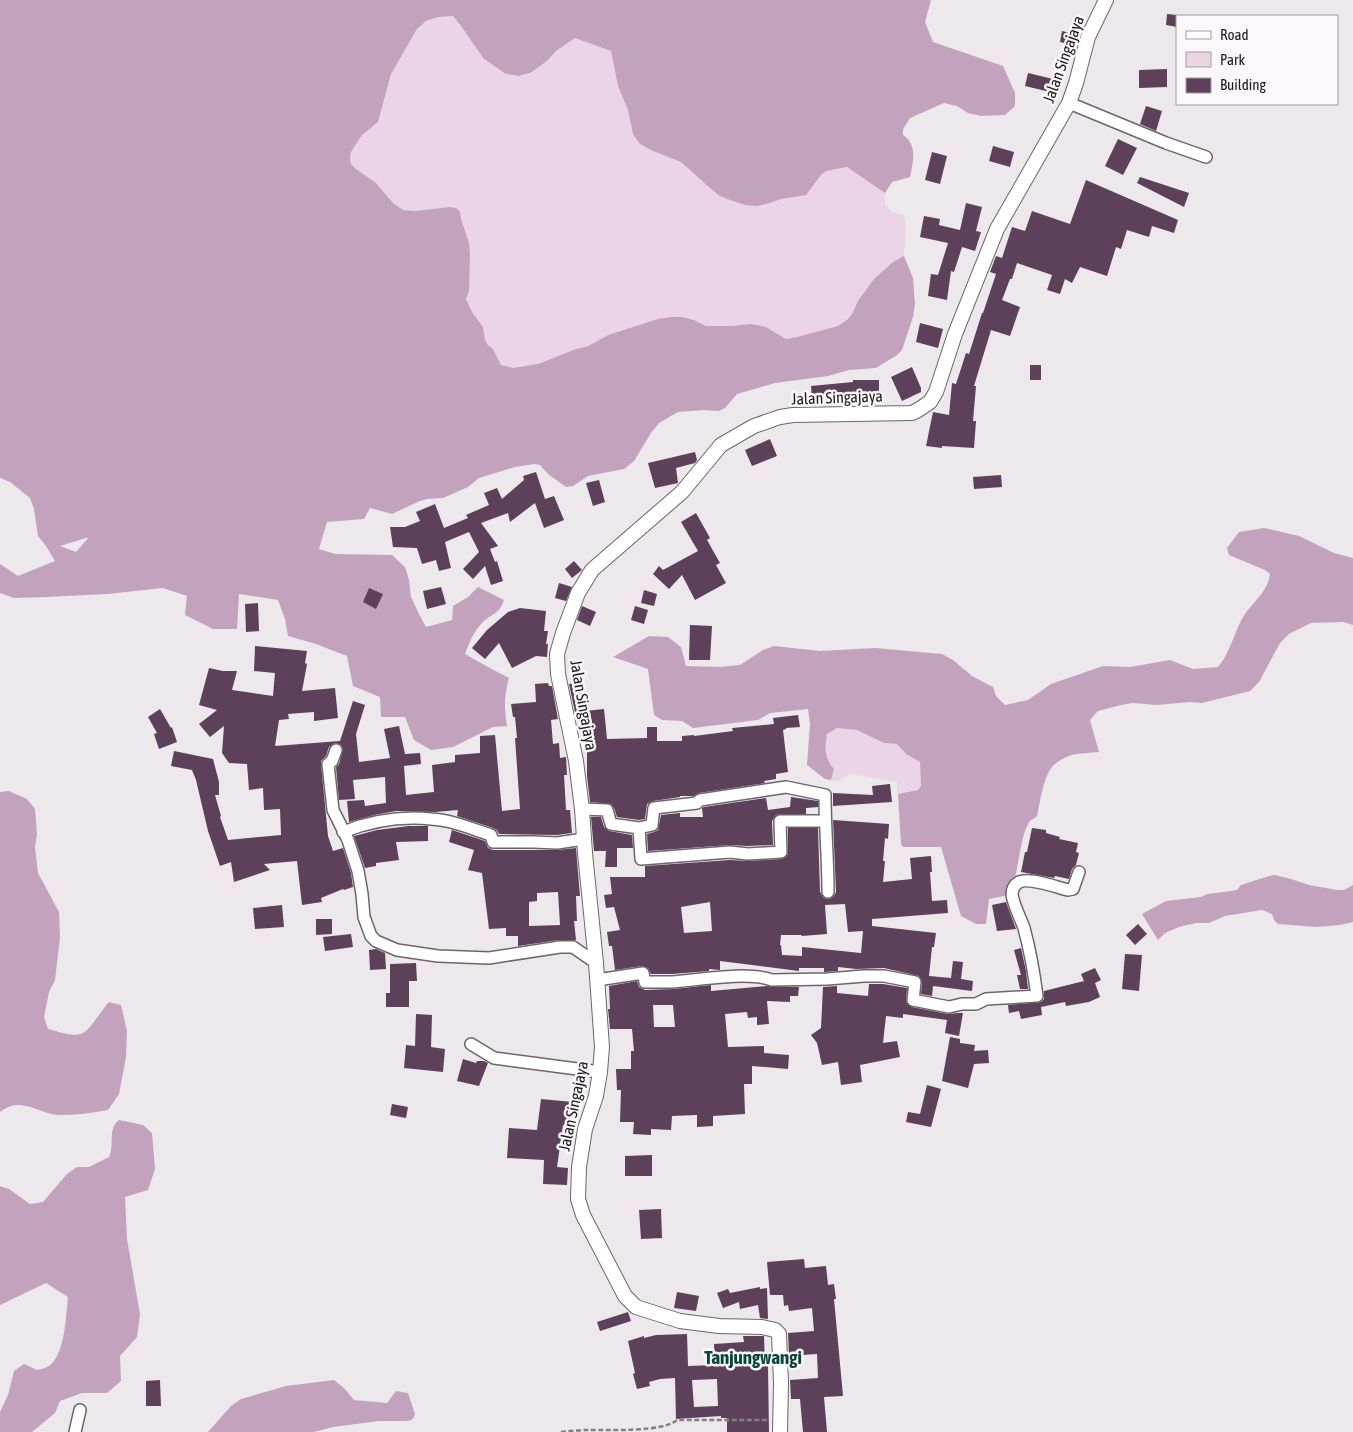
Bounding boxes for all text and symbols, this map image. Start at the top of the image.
street label: Jalan Singajaya [1039,13,1088,105]
legend [1176,15,1338,105]
text: Road [1220,26,1249,43]
text: Park [1220,51,1245,68]
text: Building [1220,76,1266,93]
street label: Jalan Singajaya [791,386,883,409]
street label: Jalan Singajaya [566,658,601,752]
street label: Jalan Singajaya [555,1059,592,1153]
district label: Tanjungwangi [704,1346,802,1368]

